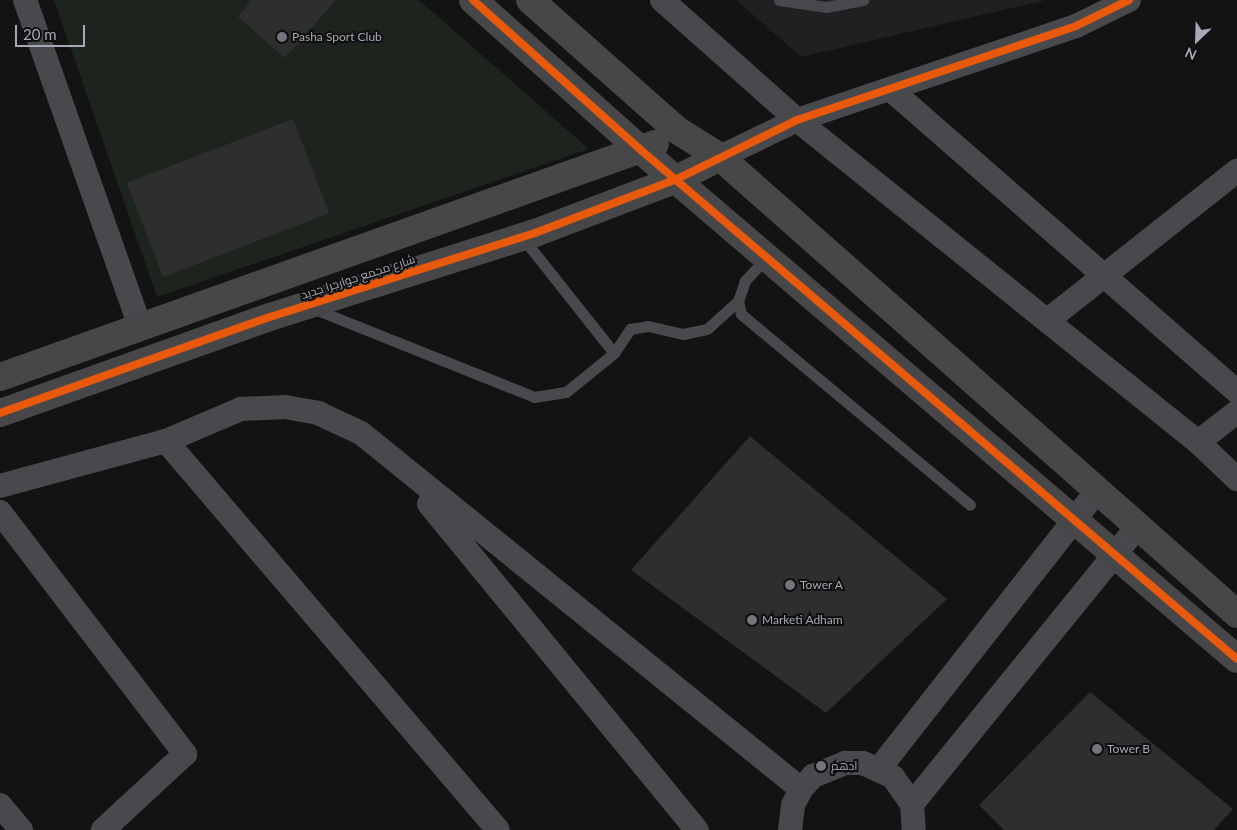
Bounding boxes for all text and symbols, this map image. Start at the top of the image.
scale bar [18,15,88,47]
north arrow [1172,15,1222,65]
text: 20 m [23,25,57,43]
place label: Pasha Sport Club [292,30,382,44]
marker: Pasha Sport Club [276,31,288,43]
text: N [1182,44,1199,64]
street label: شارع مجمع جوارجرا جديد [299,252,417,302]
place label: Tower A [800,578,844,592]
marker: Tower A [784,579,796,591]
place label: Marketi Adham [762,613,843,627]
marker: Marketi Adham [746,614,758,626]
place label: Tower B [1107,742,1150,756]
marker: Tower B [1091,743,1103,755]
place label: ادهم [831,759,857,773]
marker: ادهم [815,760,827,772]

